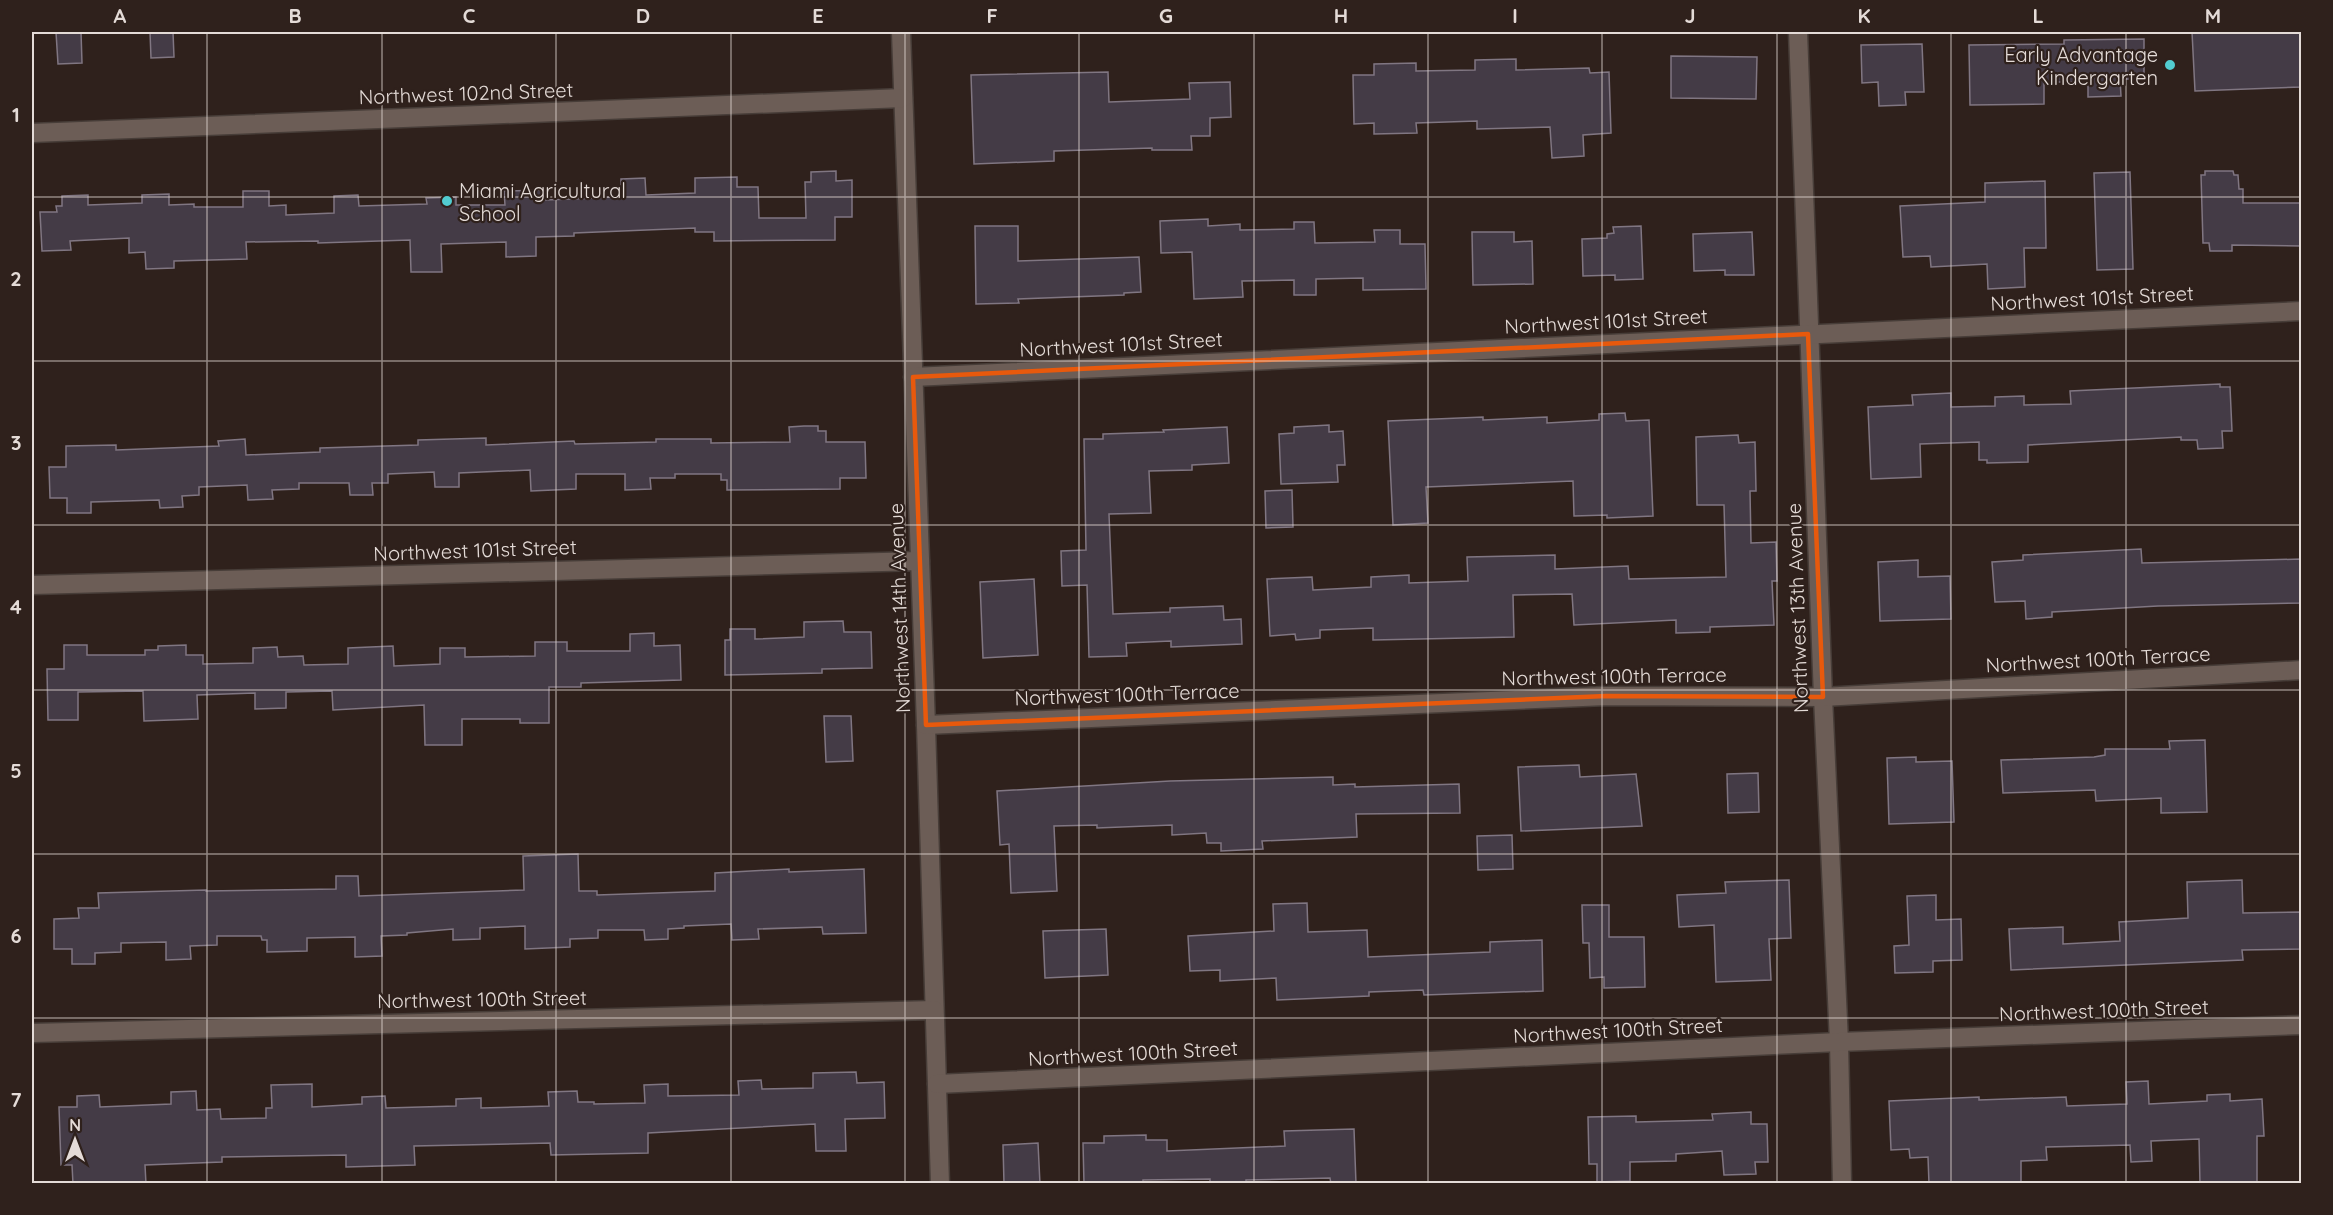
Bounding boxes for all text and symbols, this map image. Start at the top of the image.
text: A [114,3,127,28]
text: B [288,3,302,28]
text: C [463,3,476,28]
text: D [636,3,650,28]
text: E [812,3,824,28]
text: F [986,3,998,28]
text: G [1159,3,1173,28]
text: H [1334,3,1348,28]
text: I [1512,3,1518,28]
text: J [1684,3,1696,28]
text: K [1857,3,1871,28]
text: L [2032,3,2044,28]
text: M [2205,3,2221,28]
place label: Early Advantage Kindergarten [2004,42,2158,90]
marker: Early Advantage Kindergarten [2163,58,2177,72]
street label: Northwest 102nd Street [358,77,574,109]
text: 1 [12,102,20,127]
place label: Miami Agricultural School [459,178,626,226]
marker: Miami Agricultural School [440,194,454,208]
text: 2 [10,266,22,291]
street label: Northwest 101st Street [1990,280,2194,316]
street label: Northwest 101st Street [1504,303,1708,339]
street label: Northwest 101st Street [1019,326,1223,362]
text: 3 [11,430,21,455]
street label: Northwest 13th Avenue [1781,502,1813,714]
street label: Northwest 14th Avenue [883,503,915,713]
street label: Northwest 101st Street [373,534,577,566]
text: 4 [10,594,22,619]
street label: Northwest 100th Terrace [1985,641,2211,677]
street label: Northwest 100th Terrace [1501,662,1727,690]
street label: Northwest 100th Terrace [1014,678,1240,710]
text: 5 [10,758,22,783]
text: 6 [10,923,22,948]
street label: Northwest 100th Street [377,985,587,1013]
street label: Northwest 100th Street [1999,994,2210,1026]
street label: Northwest 100th Street [1513,1012,1724,1048]
street label: Northwest 100th Street [1028,1035,1239,1071]
text: 7 [11,1087,22,1112]
north arrow [45,1110,105,1170]
text: N [69,1115,81,1135]

